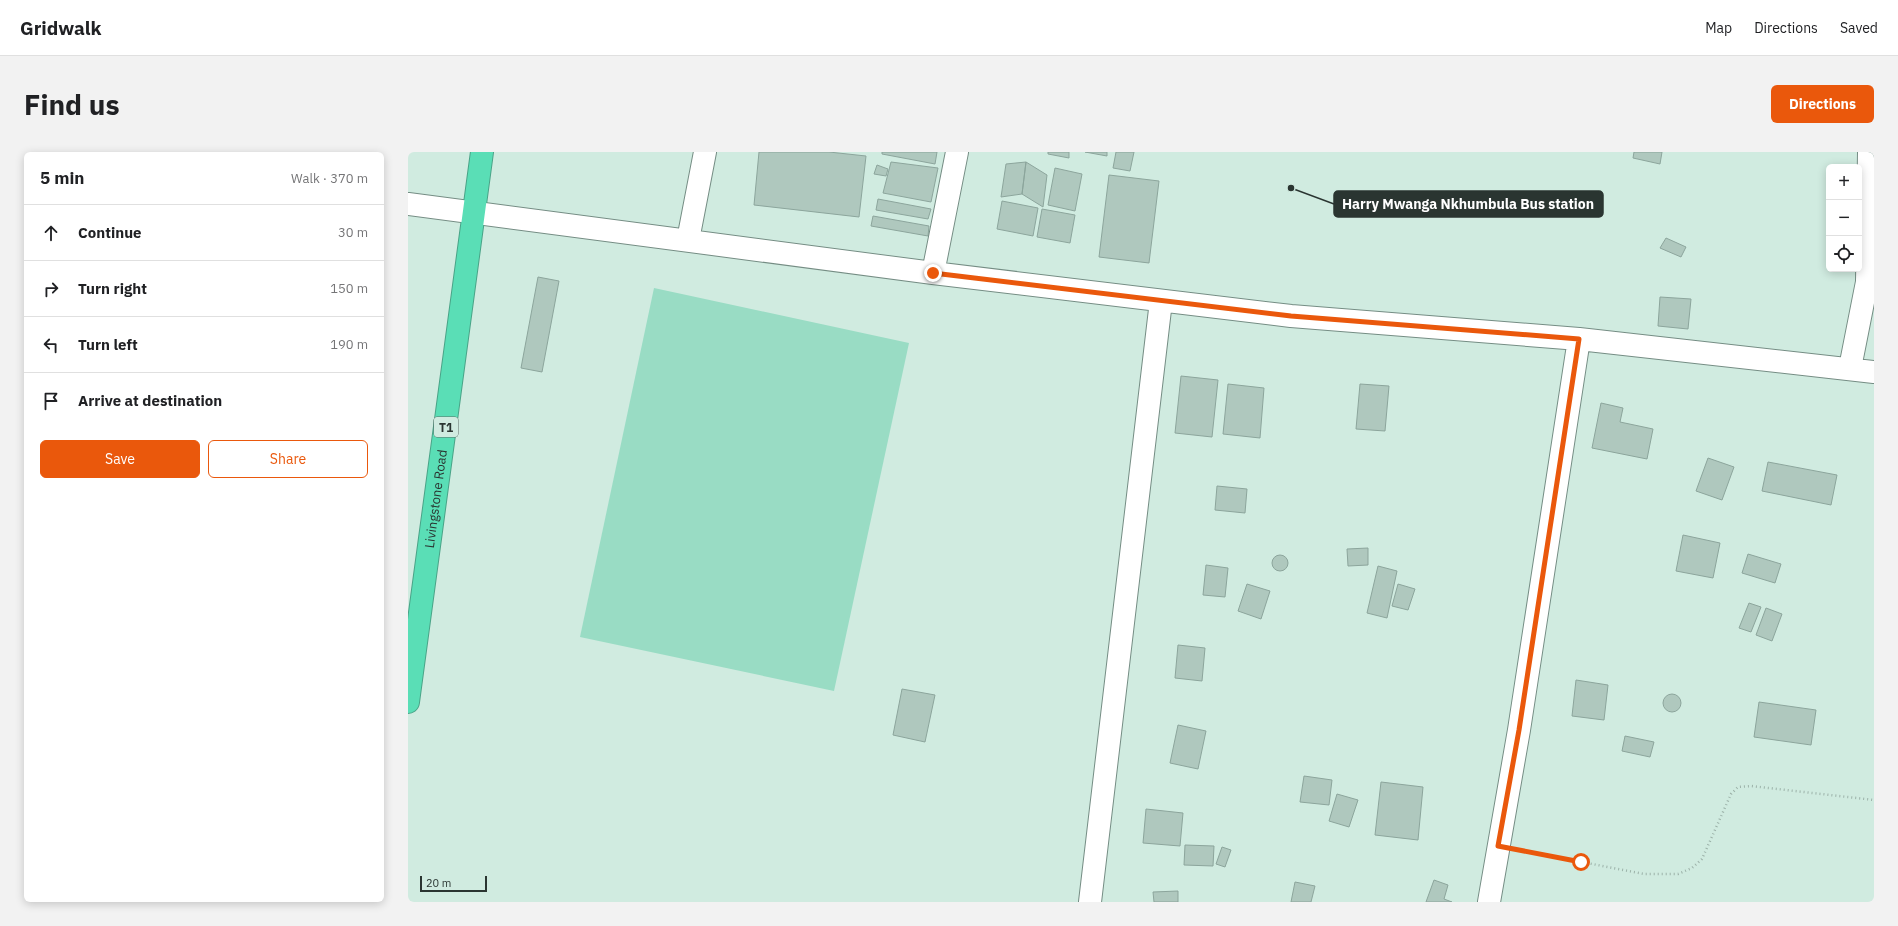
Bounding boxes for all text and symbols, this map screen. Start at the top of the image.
text: Gridwalk [20,16,102,40]
text: Map [1705,19,1732,37]
text: Directions [1754,19,1818,37]
text: Saved [1840,19,1878,37]
button: Directions [1771,85,1874,123]
text: Find us [24,86,120,123]
map controls [1826,164,1862,272]
button: + [1826,164,1862,200]
text: 5 min [40,167,84,189]
text: Walk · 370 m [291,170,368,187]
callout: Harry Mwanga Nkhumbula Bus station [1334,191,1603,217]
text: Harry Mwanga Nkhumbula Bus station [1342,195,1594,213]
button: − [1826,200,1862,236]
icon: ahead [40,222,62,244]
text: Continue [78,223,142,242]
text: 30 m [338,224,368,241]
button: locate [1826,236,1862,272]
route end [924,264,942,282]
icon: right [40,278,62,300]
text: Turn right [78,279,147,298]
text: 150 m [330,280,368,297]
icon: left [40,334,62,356]
text: Turn left [78,335,138,354]
text: 190 m [330,336,368,353]
icon: arrive [40,390,62,412]
text: Arrive at destination [78,391,222,410]
road number: T1 [434,417,458,437]
button: Save [40,440,200,478]
button: Share [208,440,368,478]
street label: Livingstone Road [420,449,450,549]
route start [1572,853,1590,871]
scale bar [420,874,487,893]
text: 20 m [426,876,451,890]

